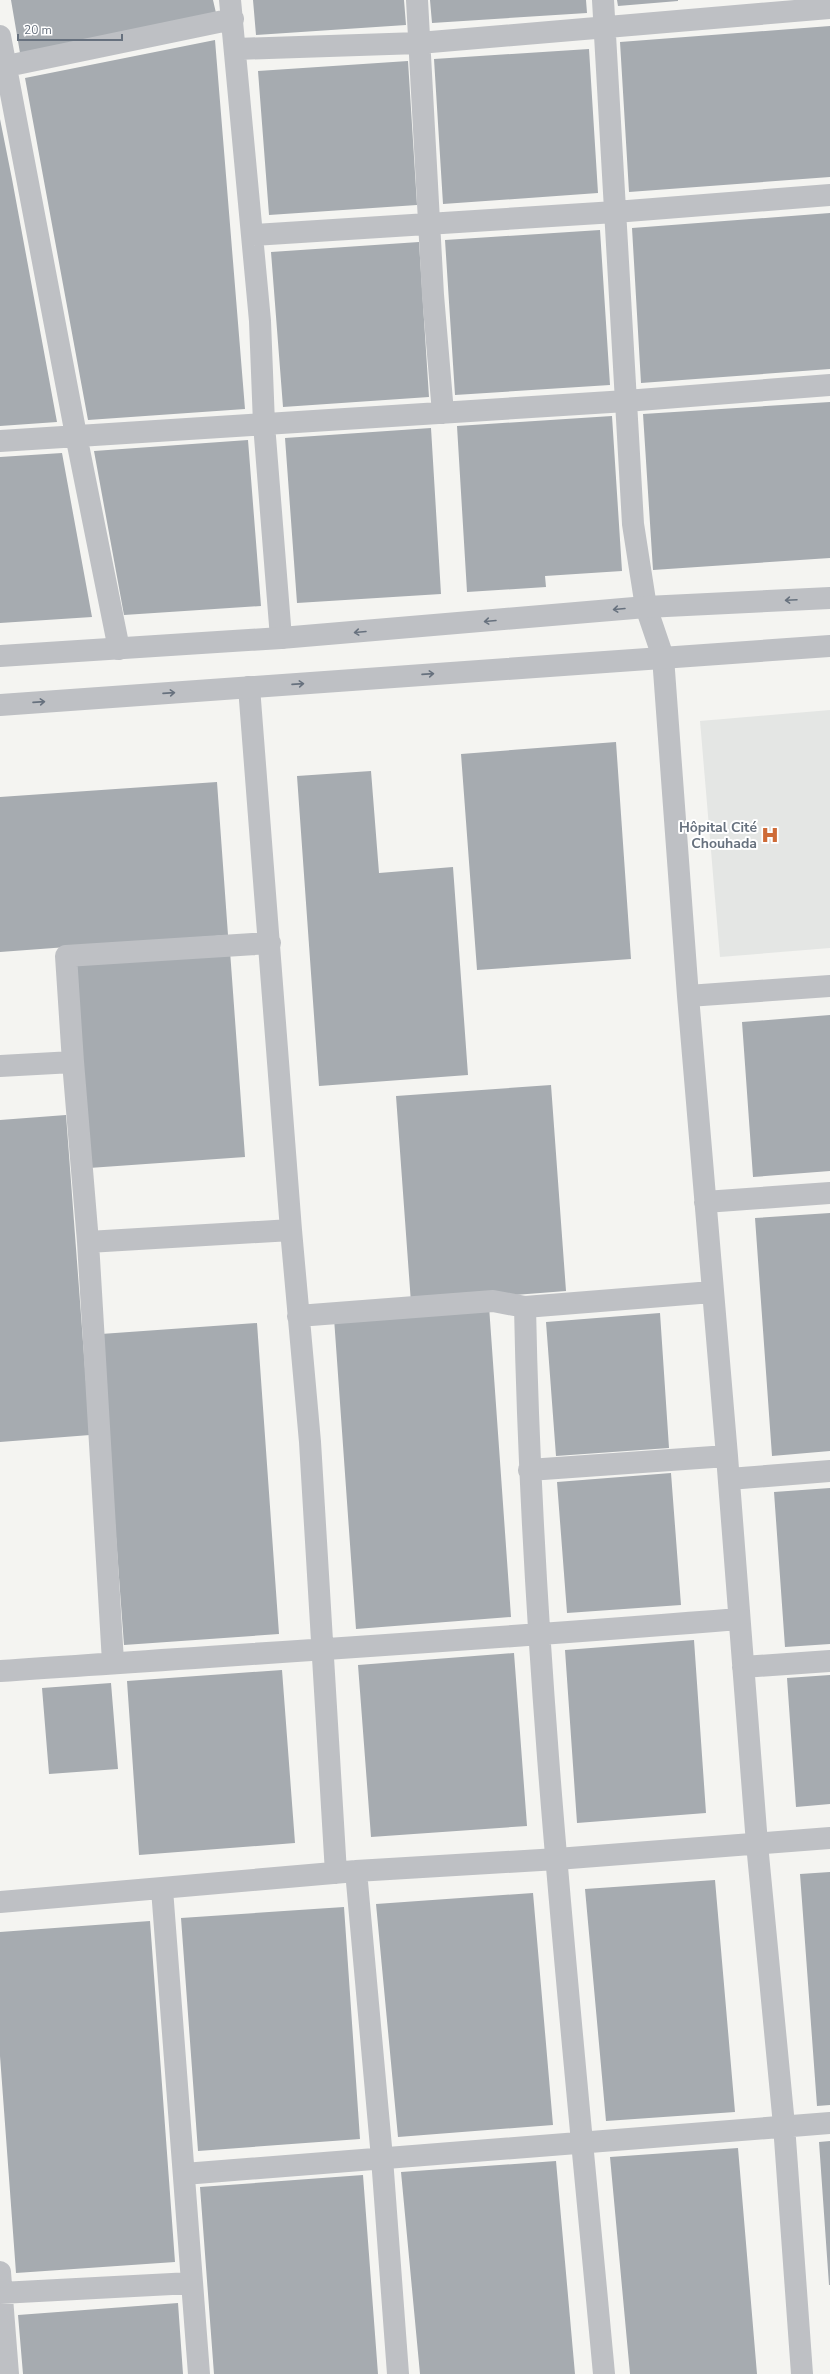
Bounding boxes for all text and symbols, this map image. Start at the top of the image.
scale bar [18,16,122,42]
text: 20 m [24,22,52,38]
one-way arrow [785,597,798,604]
one-way arrow [613,606,626,613]
one-way arrow [484,617,497,624]
one-way arrow [354,628,367,635]
one-way arrow [421,671,434,678]
one-way arrow [291,680,304,687]
one-way arrow [162,689,175,696]
one-way arrow [32,699,45,706]
place label: Hôpital Cité Chouhada [679,818,757,853]
hospital icon: Hôpital Cité Chouhada [760,825,780,845]

